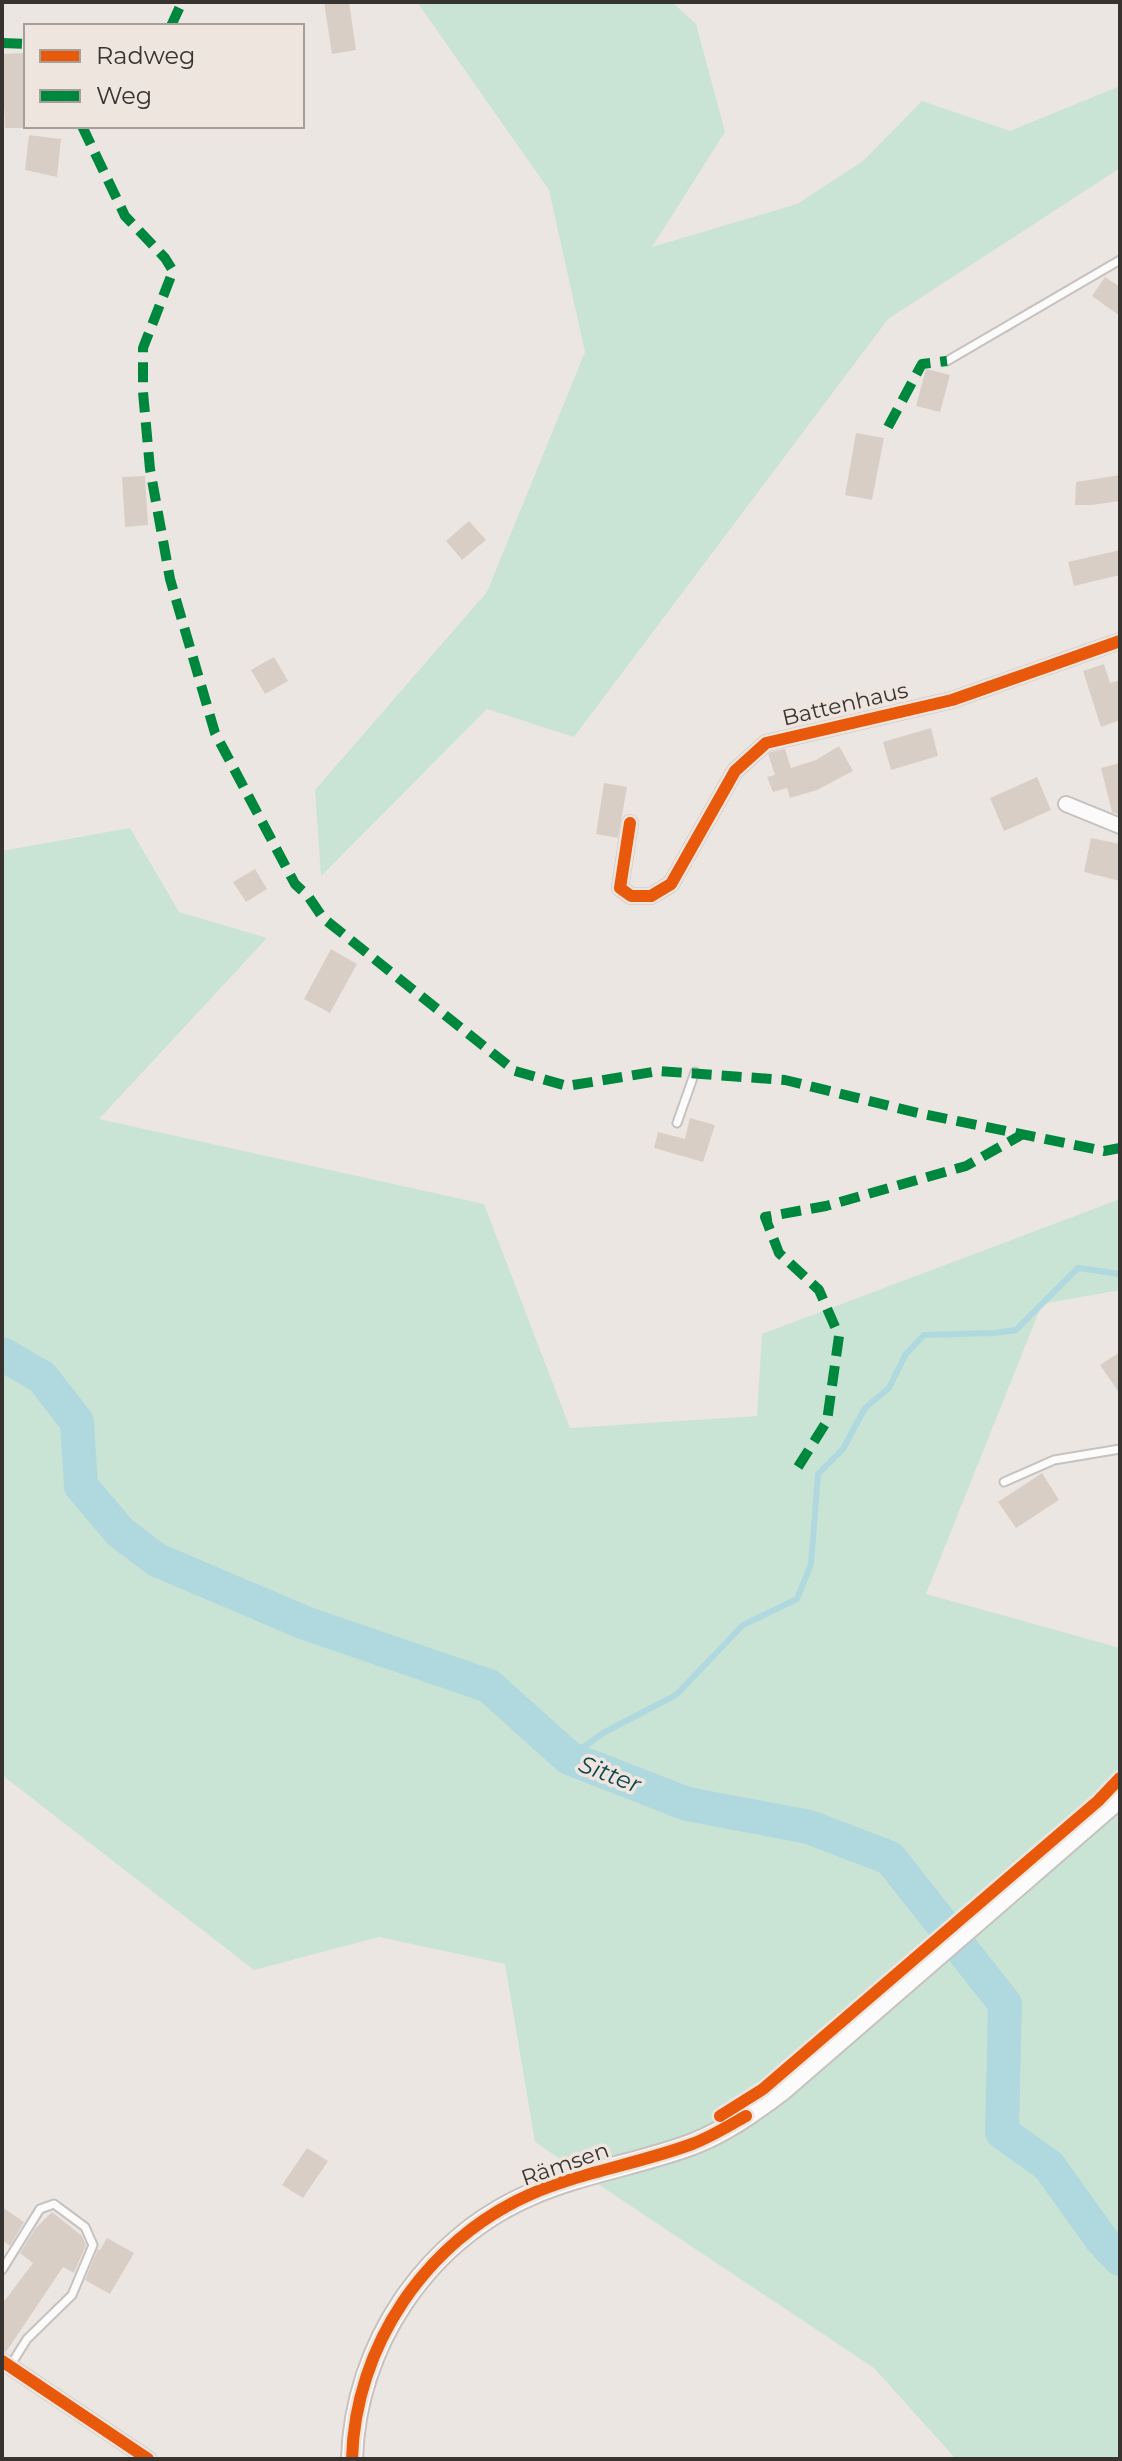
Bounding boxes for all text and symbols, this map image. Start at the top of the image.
legend [24,24,304,128]
text: Radweg [96,41,195,70]
text: Weg [96,81,152,110]
street label: Battenhaus [779,676,911,732]
water label: Sitter [575,1749,646,1800]
street label: Rämsen [518,2136,612,2192]

